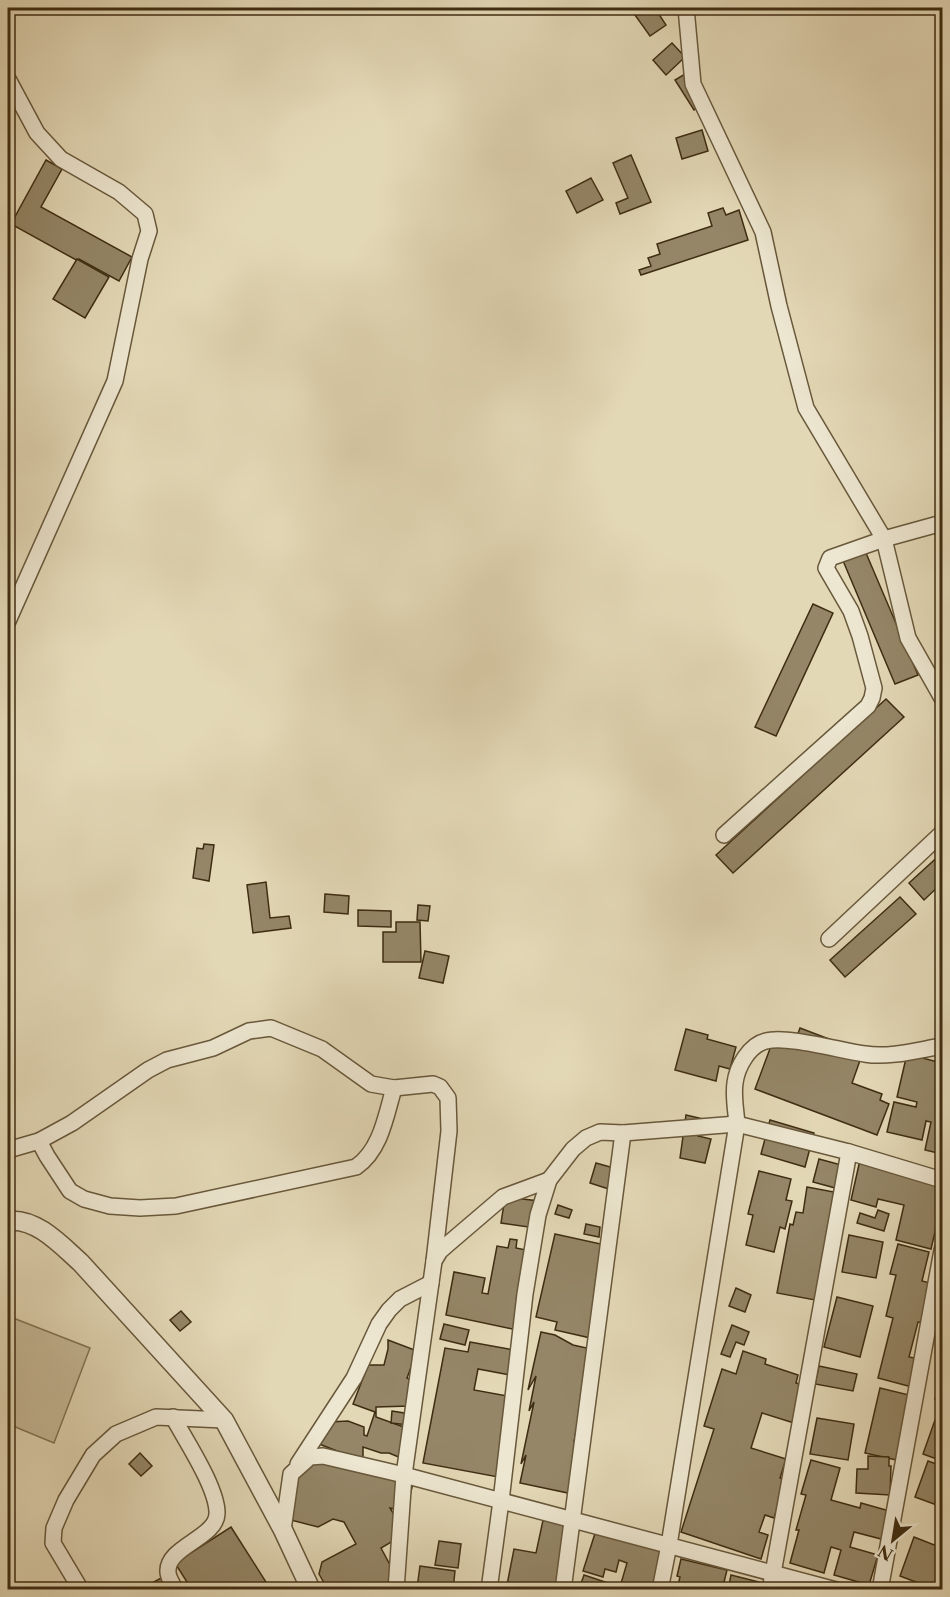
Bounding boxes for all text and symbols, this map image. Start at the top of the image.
north arrow [863,1510,923,1570]
text: N [874,1541,897,1565]

